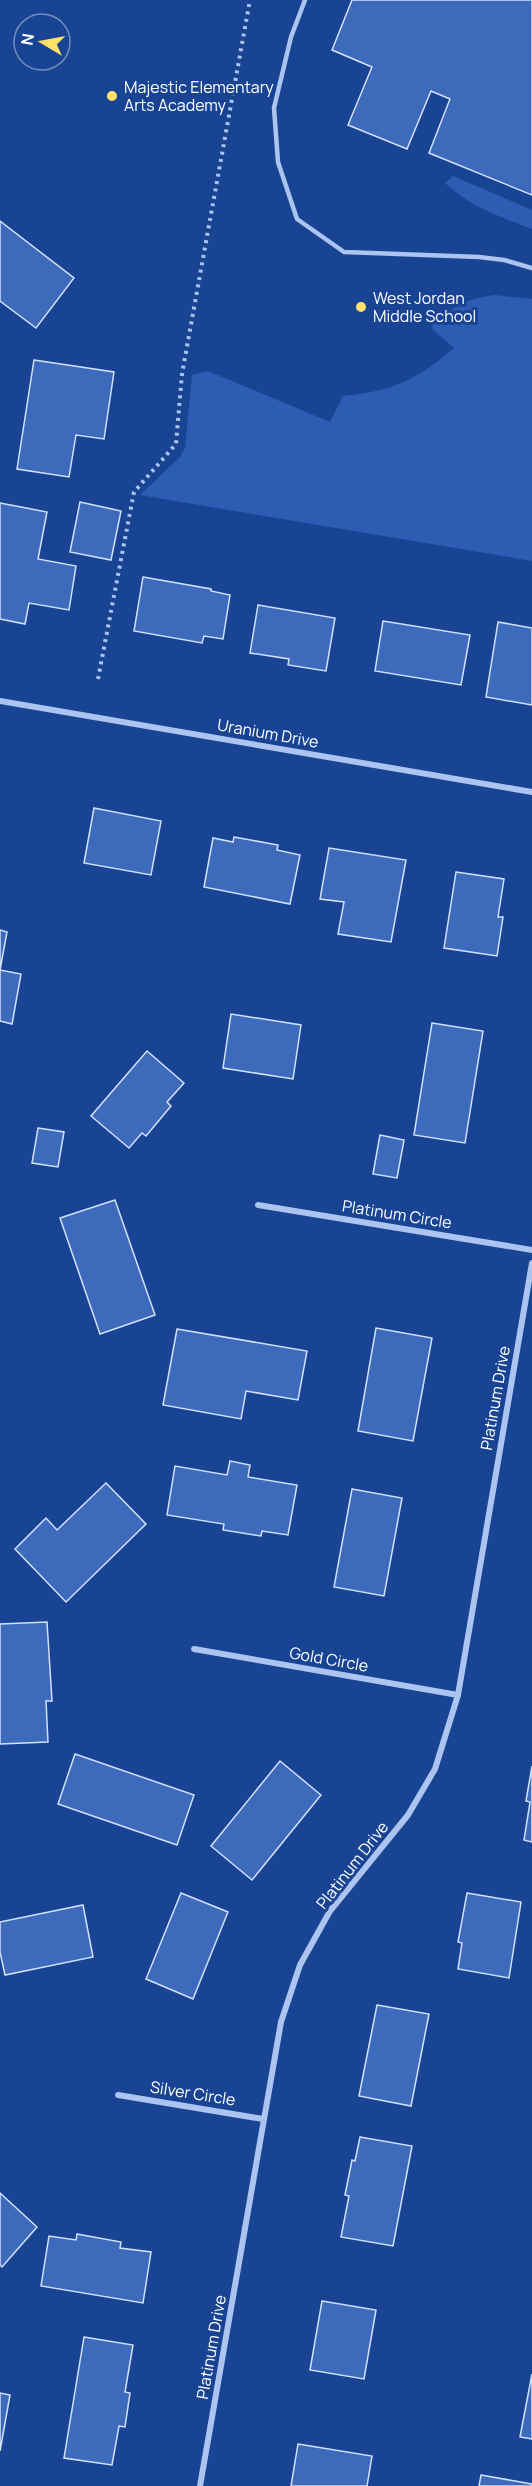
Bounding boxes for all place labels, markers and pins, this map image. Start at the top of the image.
place label: Majestic Elementary Arts Academy [124,76,274,116]
marker: Majestic Elementary Arts Academy [105,89,119,103]
place label: West Jordan Middle School [373,287,476,327]
marker: West Jordan Middle School [354,300,368,314]

